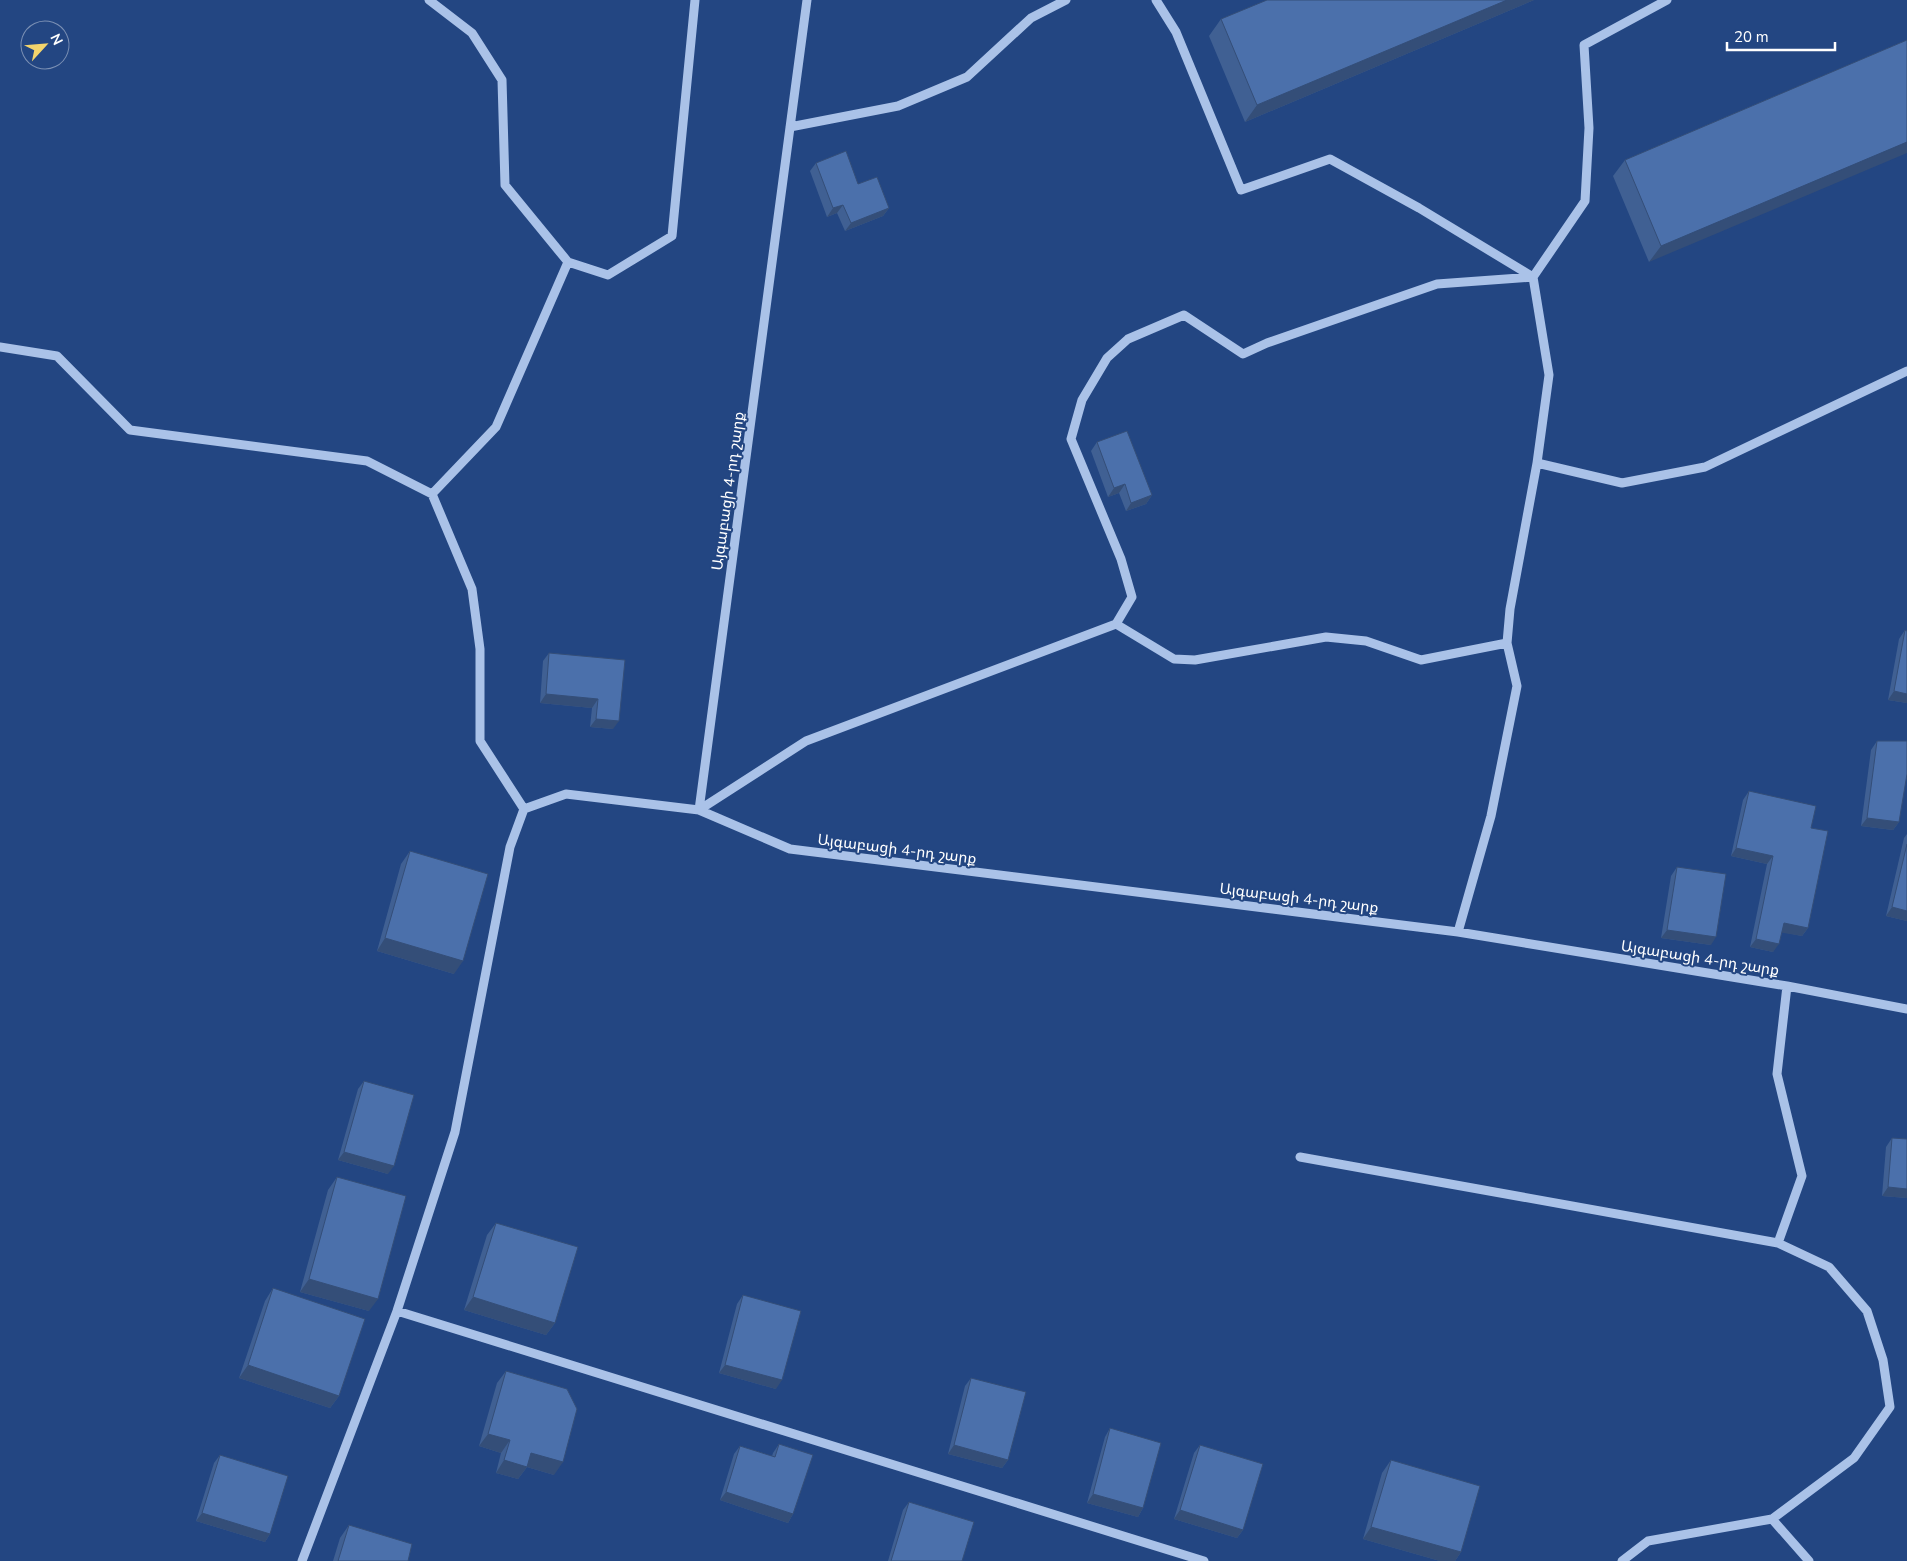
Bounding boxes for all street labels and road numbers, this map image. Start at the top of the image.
street label: Այգաբացի 4-րդ շարք [707,410,749,572]
street label: Այգաբացի 4-րդ շարք [816,829,978,869]
street label: Այգաբացի 4-րդ շարք [1218,878,1380,918]
street label: Այգաբացի 4-րդ շարք [1619,936,1781,980]

